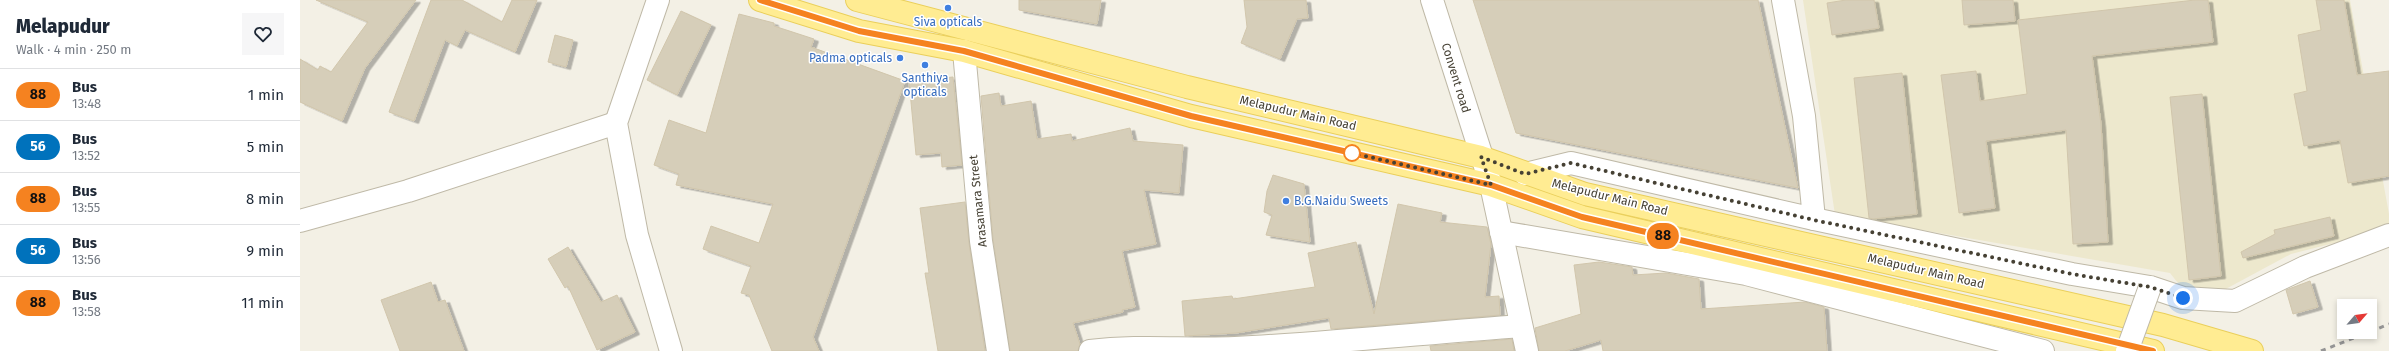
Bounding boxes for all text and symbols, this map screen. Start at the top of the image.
marker: Siva opticals [943,3,953,13]
button: heart [242,13,284,55]
text: Melapudur [16,15,110,38]
place label: Siva opticals [914,15,983,29]
street label: Convent road [1439,41,1473,115]
text: Walk · 4 min · 250 m [16,42,131,57]
place label: Padma opticals [809,51,892,65]
marker: Padma opticals [895,53,905,63]
marker: Santhiya opticals [920,60,930,70]
place label: Santhiya opticals [901,71,949,99]
text: Bus [72,78,97,96]
text: 88 [30,86,46,103]
text: 1 min [248,86,284,104]
street label: Melapudur Main Road [1238,93,1358,133]
text: 13:48 [72,96,101,111]
text: Bus [72,130,97,148]
text: 56 [30,138,46,155]
text: 5 min [247,138,284,156]
unlabelled marker [1343,144,1361,162]
text: 13:52 [72,148,100,163]
street label: Arasamara Street [966,153,990,248]
street label: Melapudur Main Road [1551,176,1669,218]
text: Bus [72,182,97,200]
text: 88 [30,190,46,207]
text: 8 min [246,190,284,208]
place label: B.G.Naidu Sweets [1294,194,1388,208]
marker: B.G.Naidu Sweets [1281,196,1291,206]
text: 13:55 [72,200,100,215]
line badge: 88 [1645,223,1681,249]
text: 88 [1655,227,1671,244]
text: Bus [72,234,97,252]
text: 56 [30,242,46,259]
text: 9 min [246,242,284,260]
street label: Melapudur Main Road [1866,251,1986,291]
text: 13:56 [72,252,101,267]
text: Bus [72,286,97,304]
your location [2173,288,2193,308]
text: 88 [30,294,46,311]
text: 11 min [241,294,284,312]
north arrow [2337,299,2377,339]
map controls [2337,299,2377,339]
text: 13:58 [72,304,101,319]

